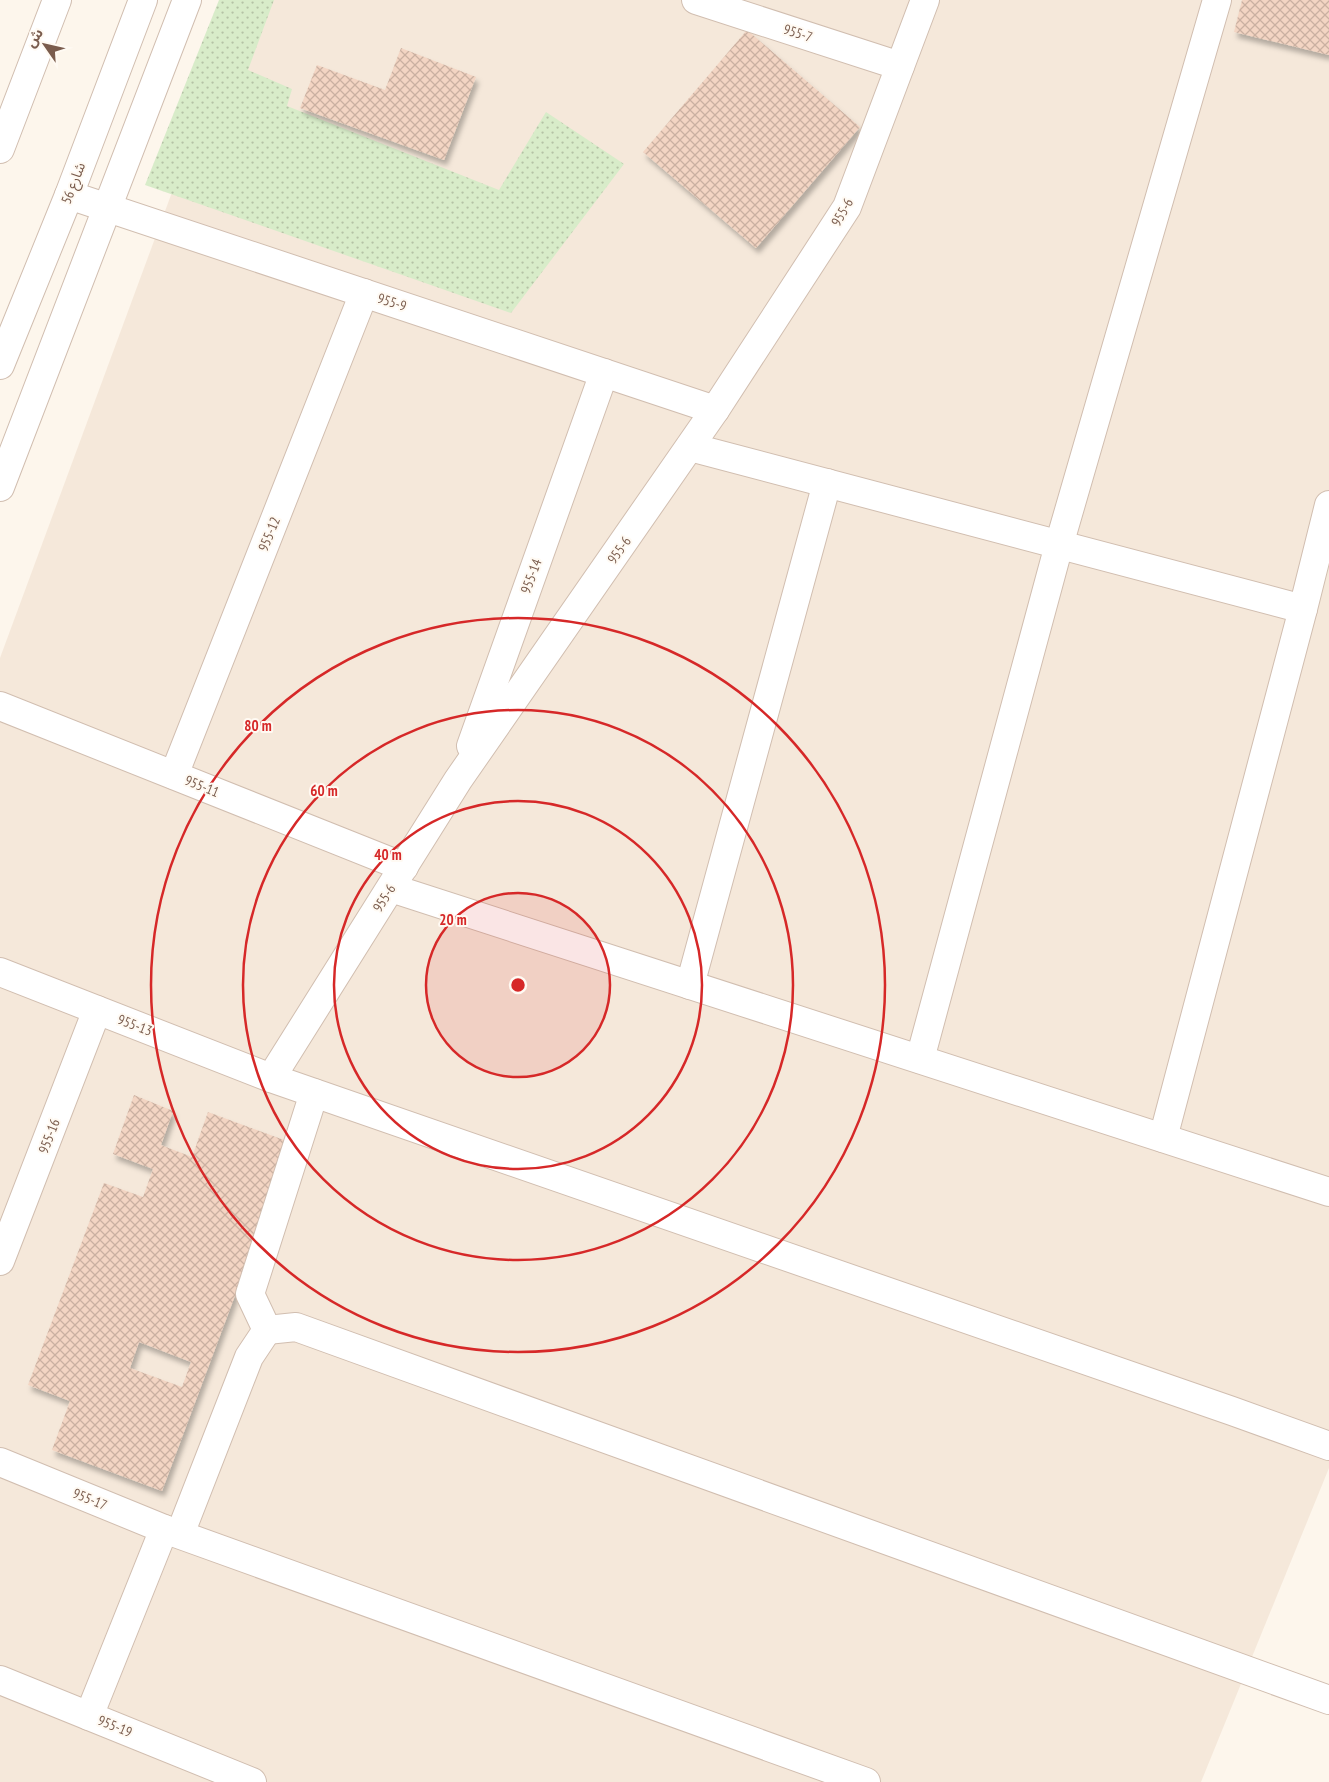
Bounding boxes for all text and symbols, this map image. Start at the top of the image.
north arrow [20,20,70,70]
street label: 955-7 [781,20,815,46]
text: ش [21,25,47,51]
street label: شارع 56 [57,160,91,207]
street label: 955-6 [827,195,857,229]
street label: 955-9 [375,289,409,315]
street label: 955-12 [254,514,284,554]
street label: 955-6 [603,533,635,567]
street label: 955-14 [516,556,546,596]
text: 80 m [244,716,272,735]
street label: 955-11 [182,771,222,801]
text: 60 m [310,781,338,800]
text: 40 m [374,845,402,864]
street label: 955-6 [369,881,399,915]
text: 20 m [439,910,467,929]
centre of rings [509,976,527,994]
street label: 955-13 [115,1010,155,1040]
street label: 955-16 [34,1116,64,1156]
street label: 955-17 [70,1484,110,1514]
street label: 955-19 [95,1711,135,1741]

